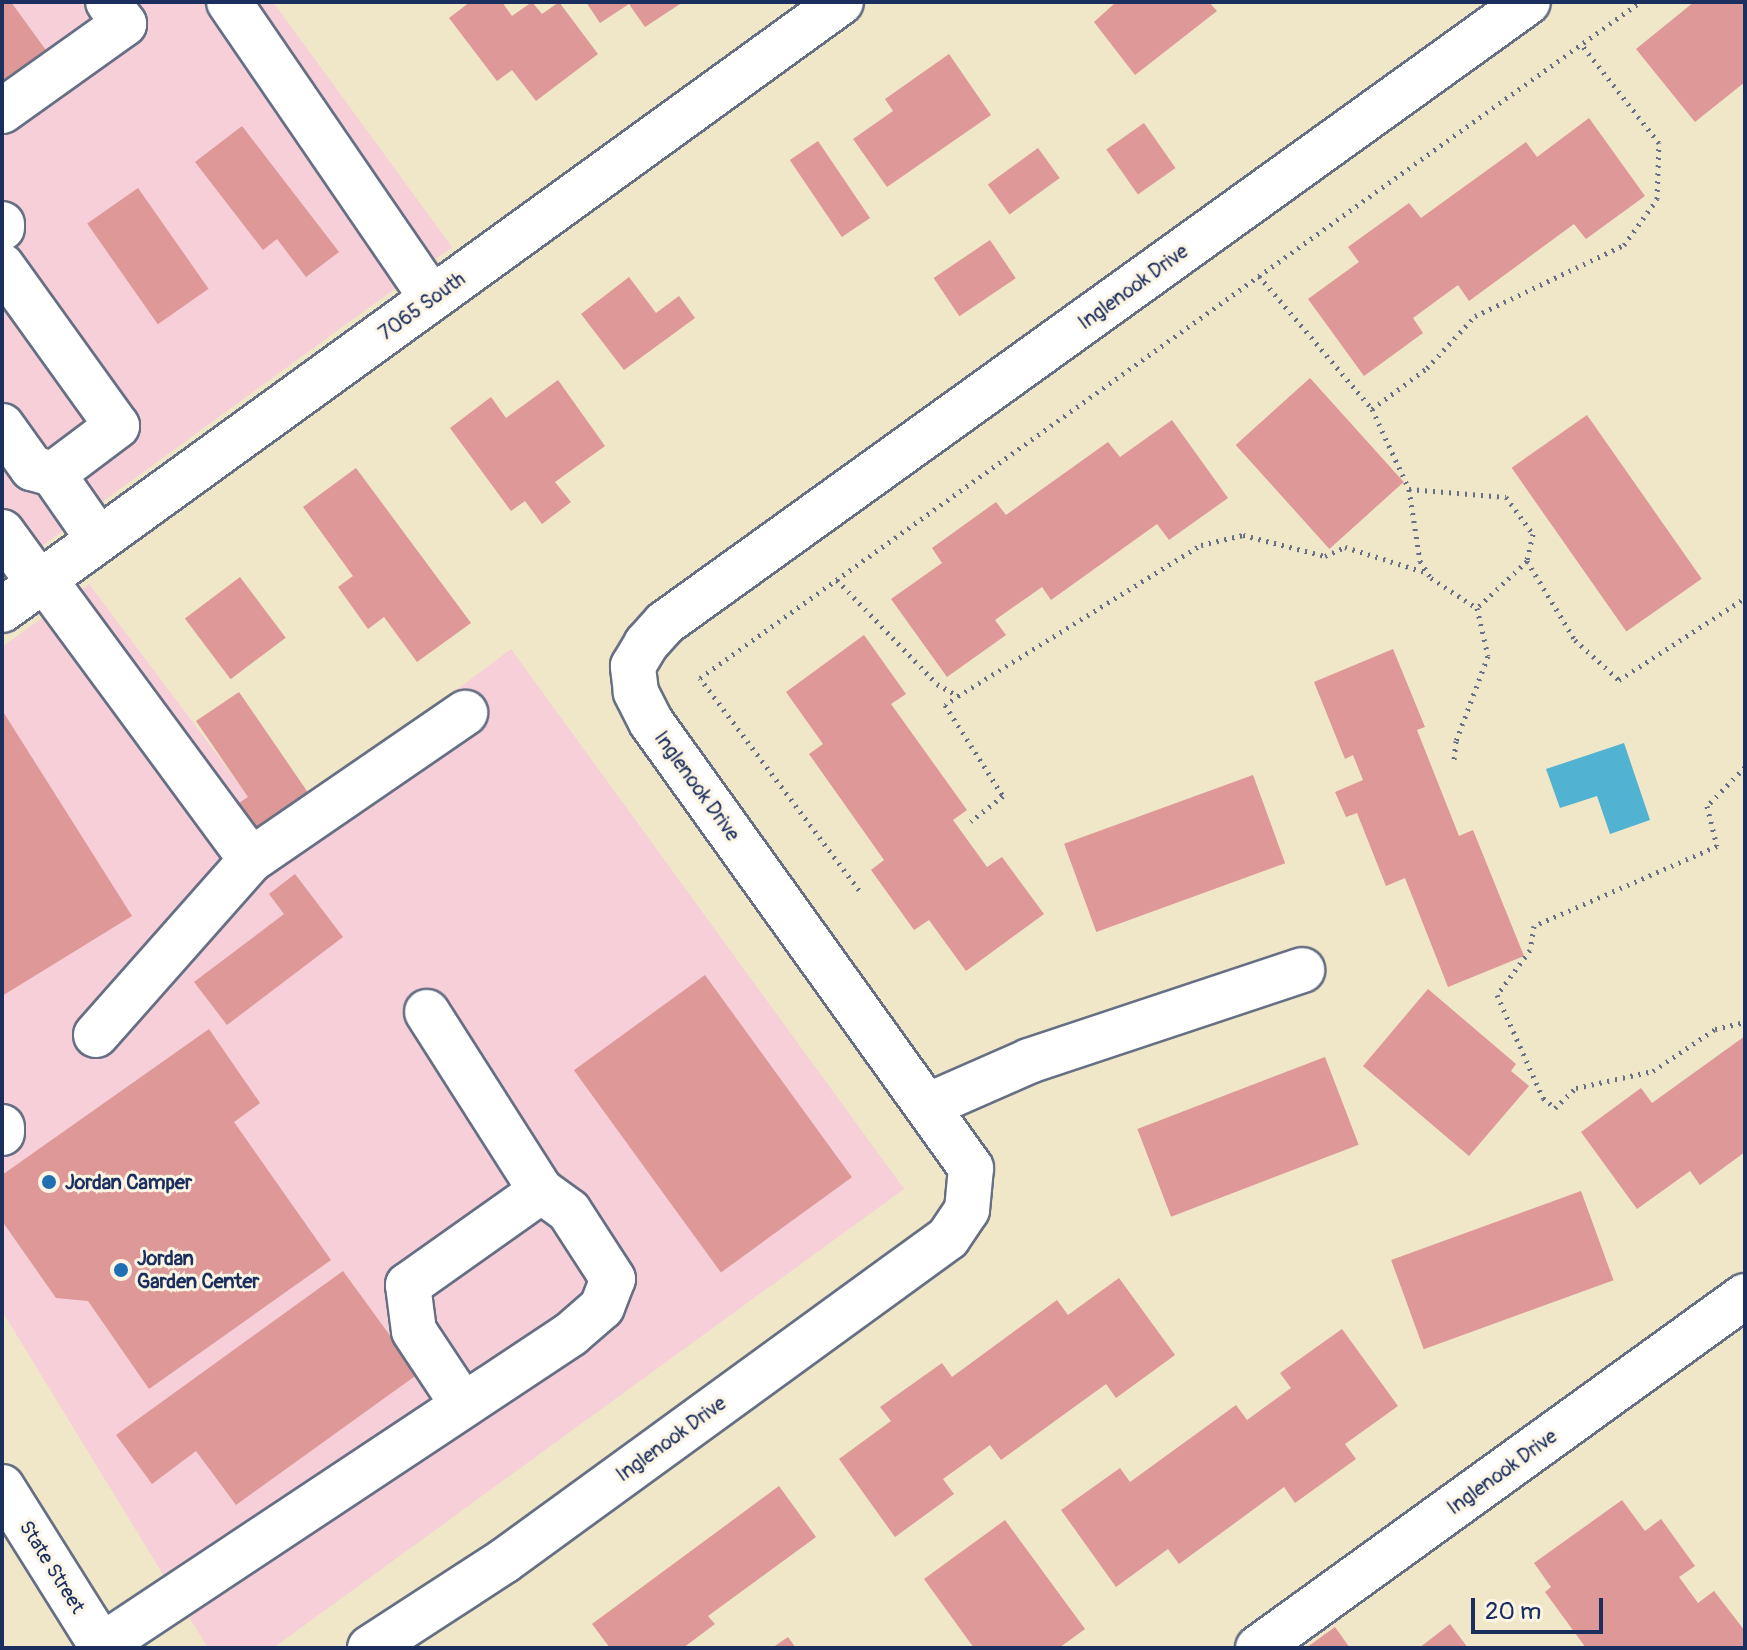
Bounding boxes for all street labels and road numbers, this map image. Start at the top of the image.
street label: Inglenook Drive [1073,239,1193,335]
street label: 7065 South [374,267,470,345]
street label: Inglenook Drive [649,726,745,846]
street label: Inglenook Drive [611,1391,731,1487]
street label: Inglenook Drive [1442,1424,1562,1520]
street label: State Street [14,1516,90,1618]

